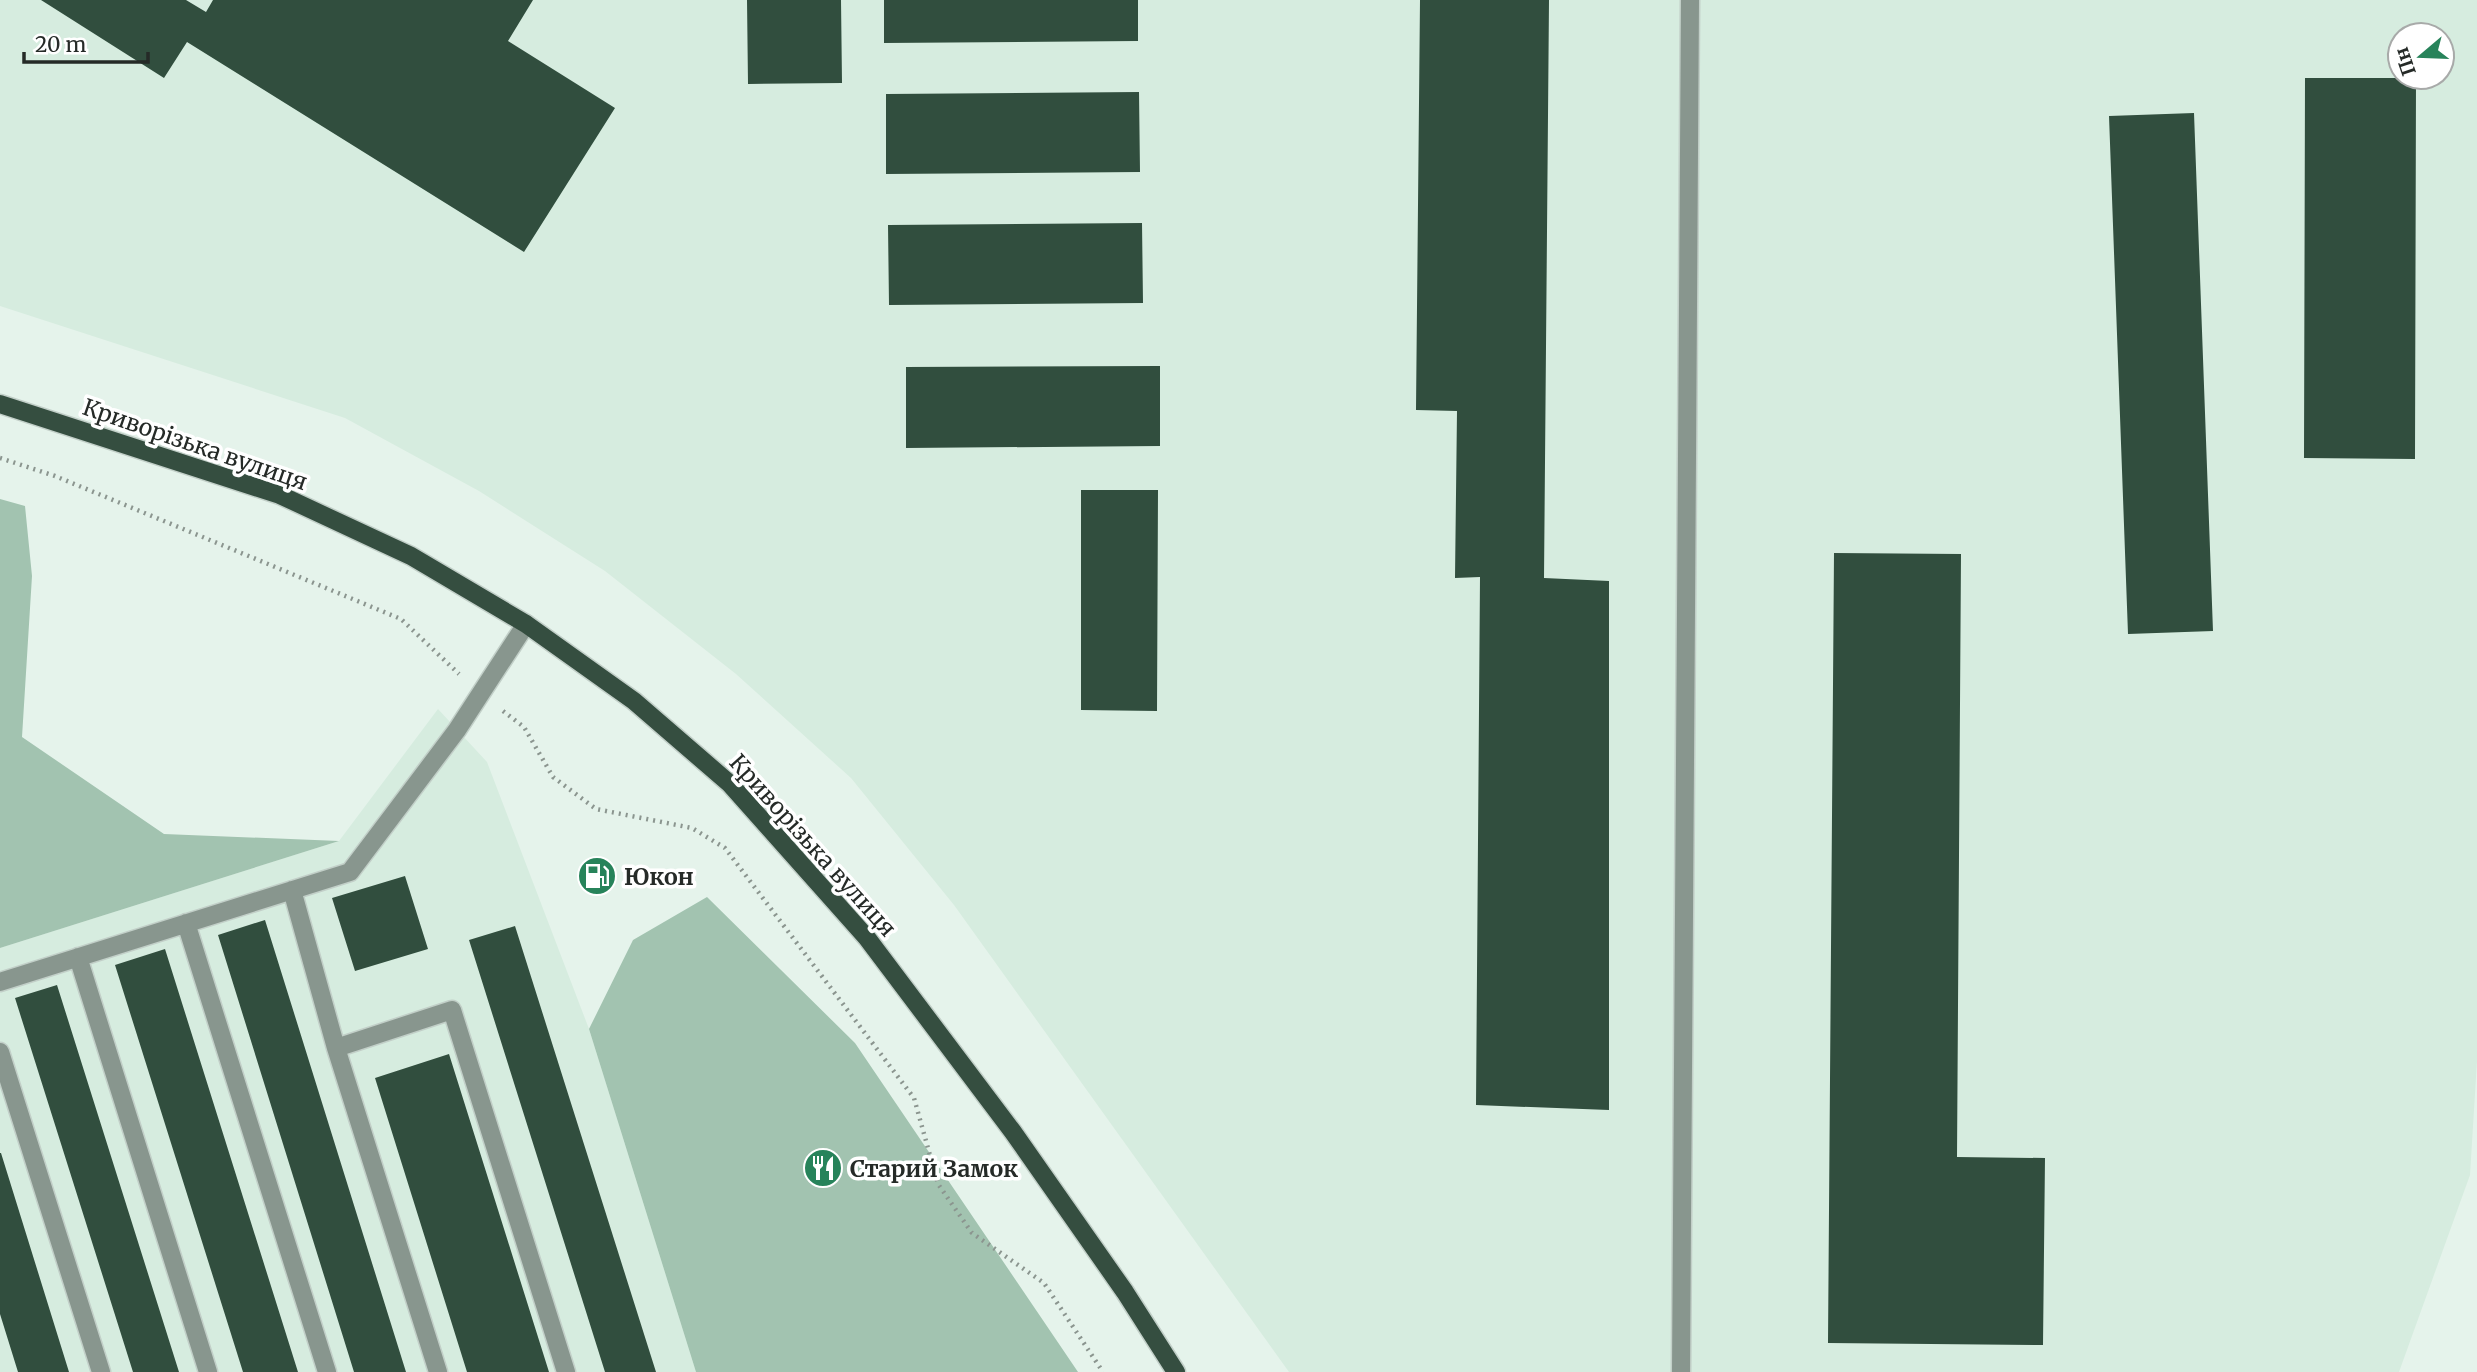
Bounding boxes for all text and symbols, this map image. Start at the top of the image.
scale bar [24,21,149,65]
north arrow [2386,21,2456,91]
text: 20 m [35,31,87,58]
text: Пн [2389,44,2421,79]
street label: Криворізька вулиця [79,392,311,496]
street label: Криворізька вулиця [723,748,903,942]
fuel station icon: Юкон [576,855,618,897]
place label: Юкон [624,862,694,891]
restaurant icon: Старий Замок [802,1147,844,1189]
place label: Старий Замок [850,1154,1018,1183]

